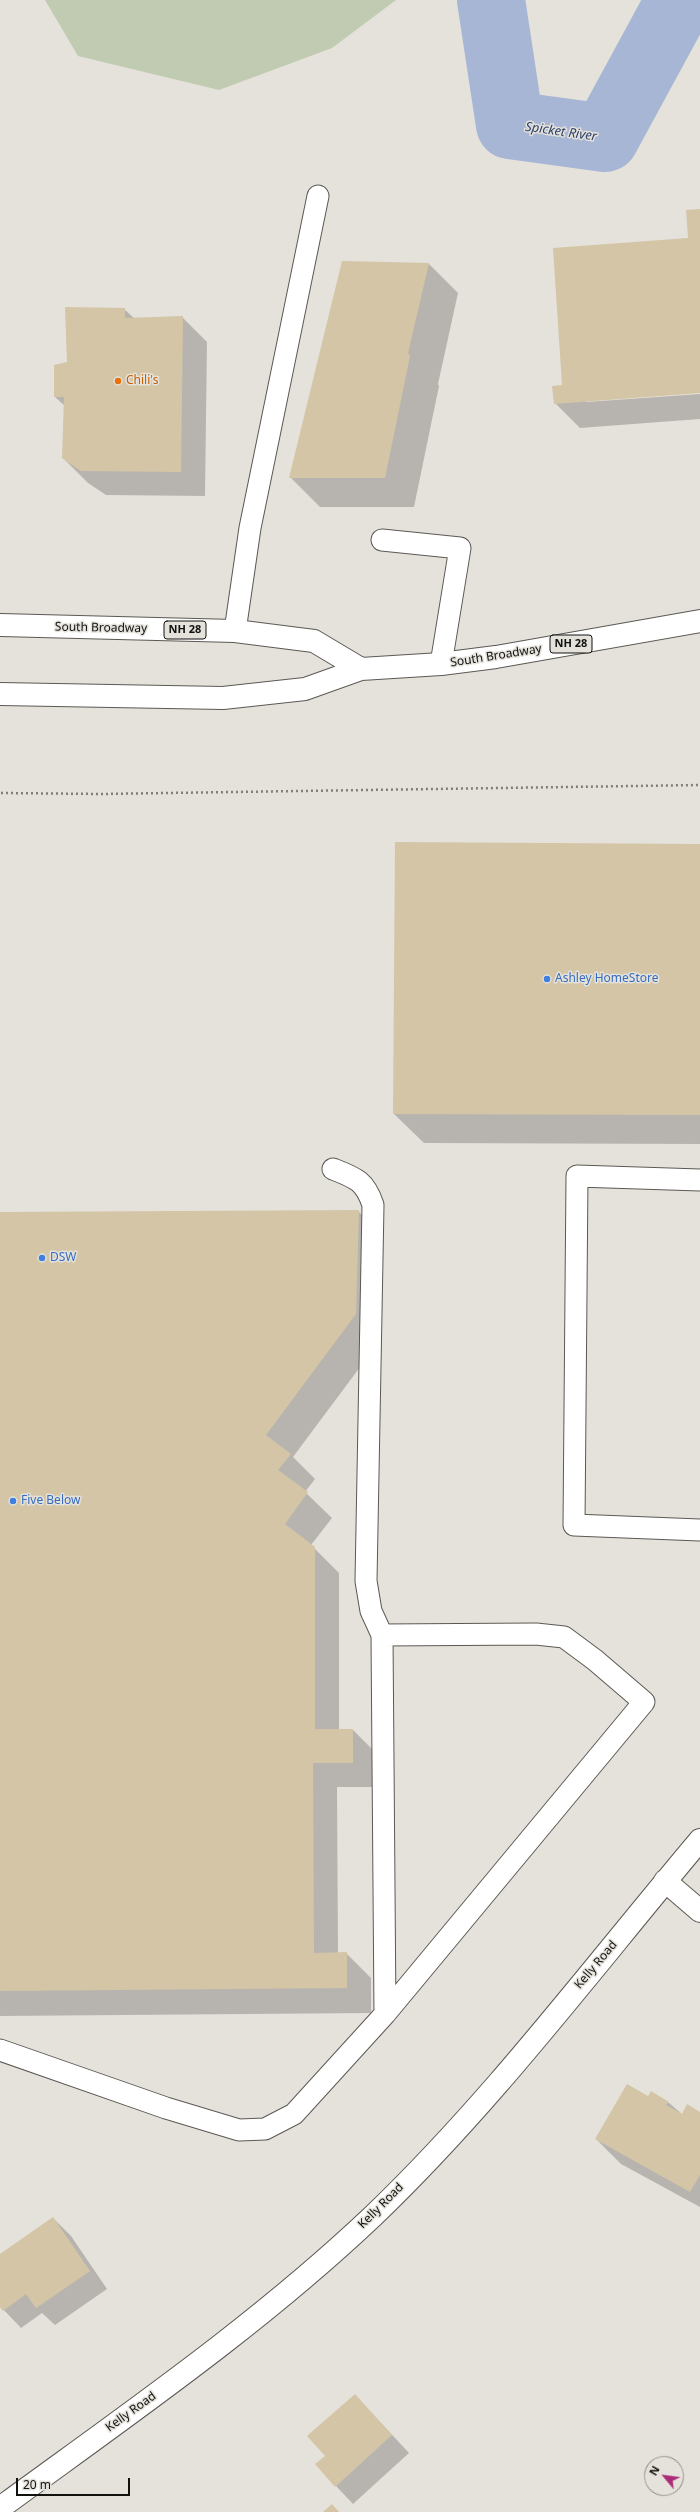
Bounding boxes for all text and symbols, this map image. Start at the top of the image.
water label: Spicket River [524,119,598,145]
place label: Chili's [126,374,158,388]
marker: Chili's [113,376,123,386]
street label: South Broadway [55,620,147,636]
road number: NH 28 [164,621,206,639]
road number: NH 28 [550,635,592,653]
street label: South Broadway [449,642,543,670]
place label: Ashley HomeStore [555,972,658,986]
marker: Ashley HomeStore [542,974,552,984]
place label: DSW [50,1251,77,1265]
marker: DSW [37,1253,47,1263]
place label: Five Below [21,1494,80,1508]
marker: Five Below [8,1496,18,1506]
street label: Kelly Road [572,1938,620,1992]
street label: Kelly Road [355,2180,407,2232]
street label: Kelly Road [103,2389,159,2435]
north arrow [644,2456,684,2496]
text: N [645,2463,663,2478]
scale bar [18,2470,132,2496]
text: 20 m [23,2476,51,2493]

